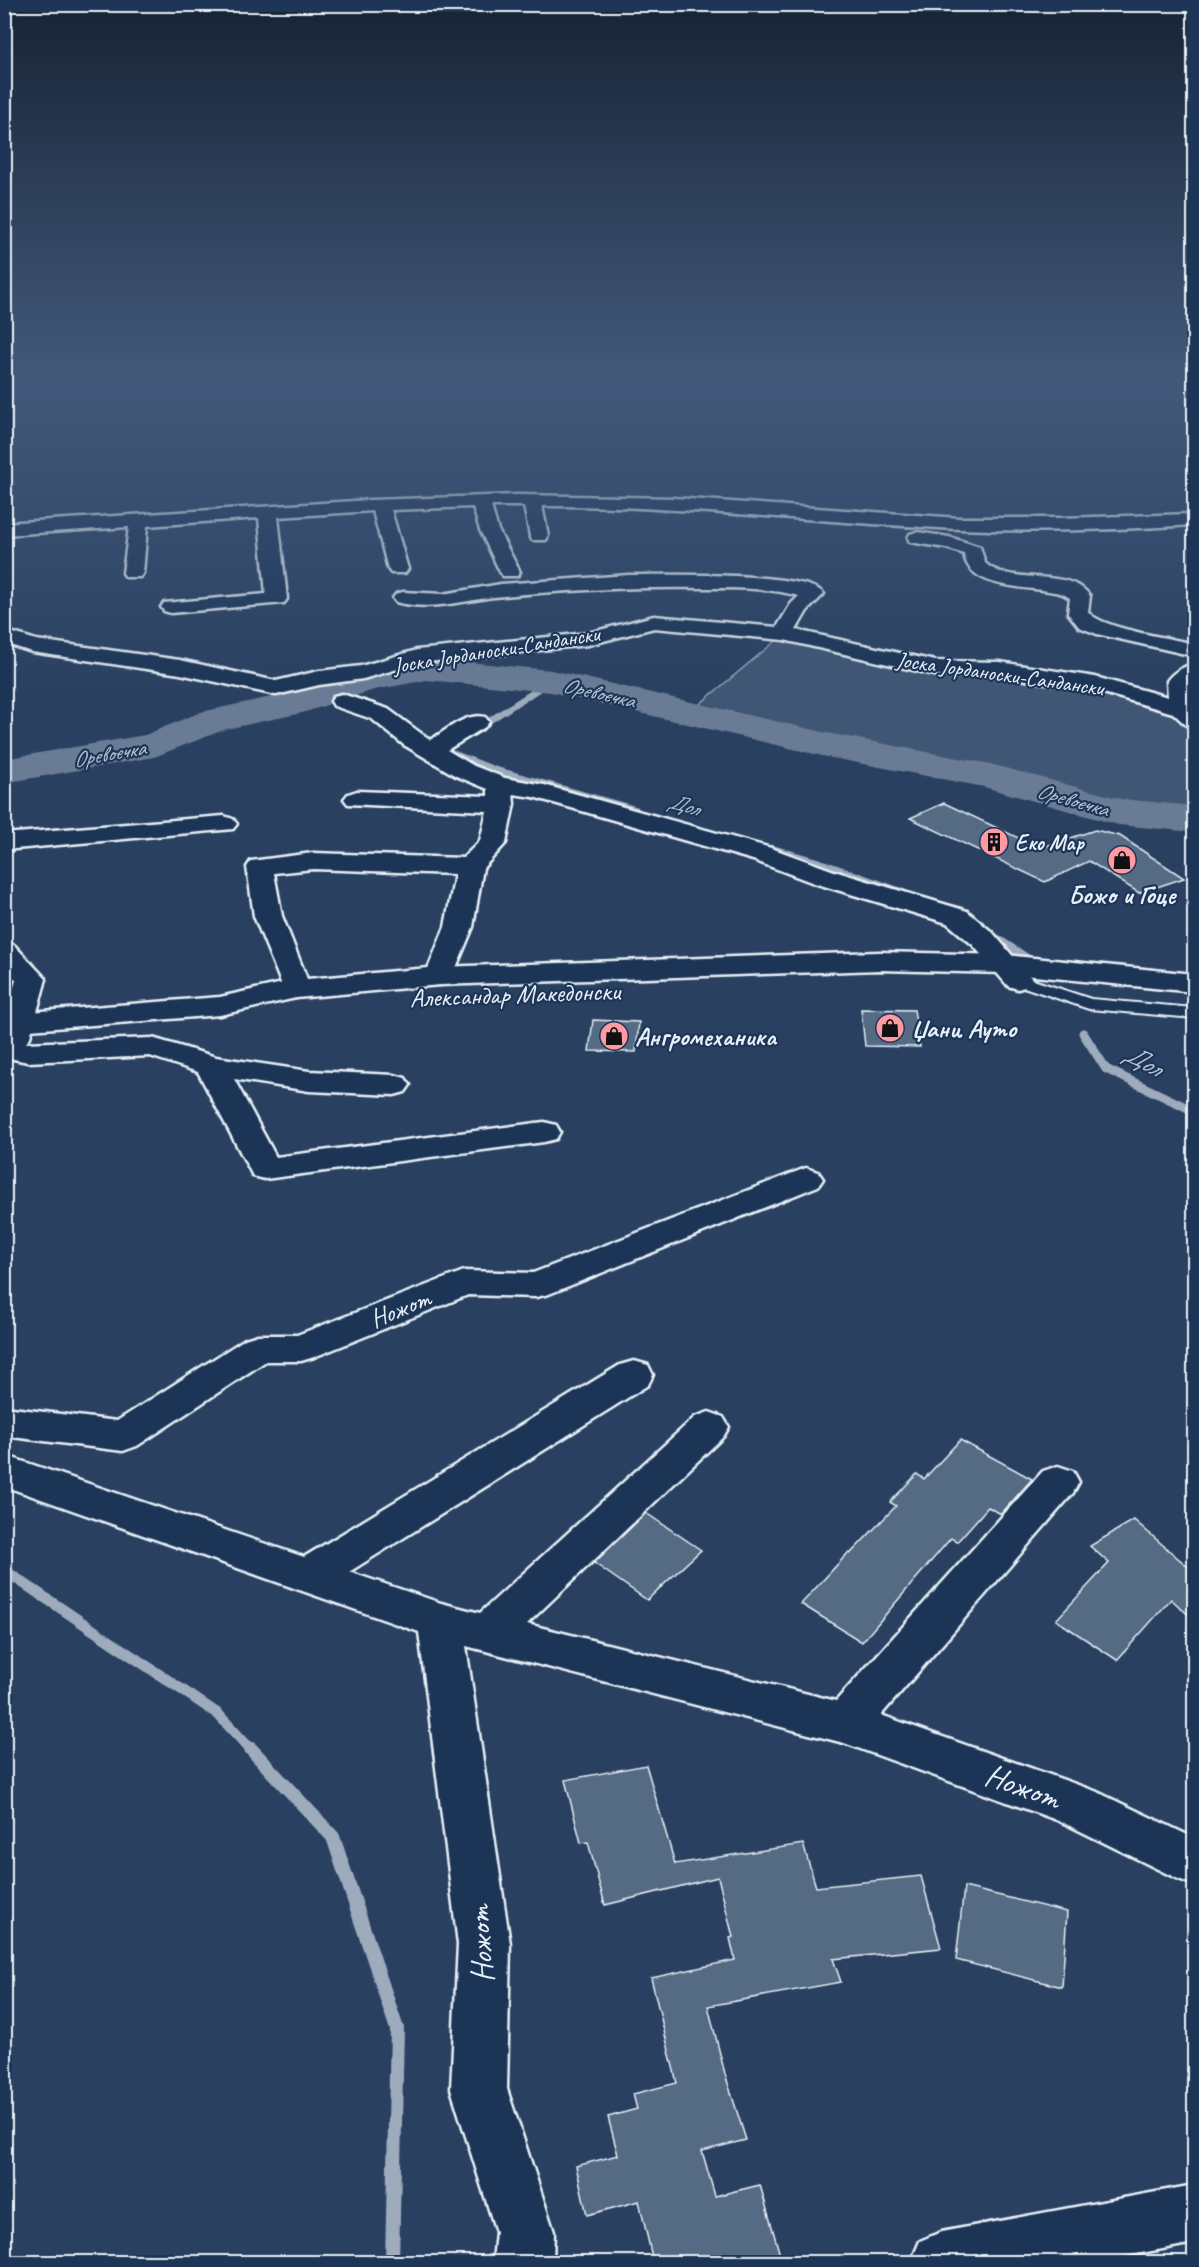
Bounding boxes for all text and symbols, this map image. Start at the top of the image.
street label: Јоска Јорданоски-Сандански [390,620,604,680]
street label: Јоска Јорданоски-Сандански [894,645,1107,703]
water label: Оревоечка [560,671,640,715]
water label: Оревоечка [71,733,150,774]
water label: Оревоечка [1034,776,1114,824]
water label: Дол [664,787,706,824]
building icon: Еко Мар [978,826,1010,858]
place label: Еко Мар [1015,829,1086,857]
shop icon: Божо и Гоце [1106,844,1138,876]
place label: Божо и Гоце [1068,878,1177,911]
street label: Александар Македонски [409,974,622,1015]
shop icon: Џани Ауто [874,1012,906,1044]
place label: Џани Ауто [911,1012,1018,1045]
shop icon: Ангромеханика [598,1020,630,1052]
place label: Ангромеханика [635,1020,778,1053]
water label: Дол [1117,1036,1172,1086]
street label: Ножот [365,1281,437,1336]
street label: Ножот [979,1754,1068,1820]
street label: Ножот [458,1902,503,1984]

